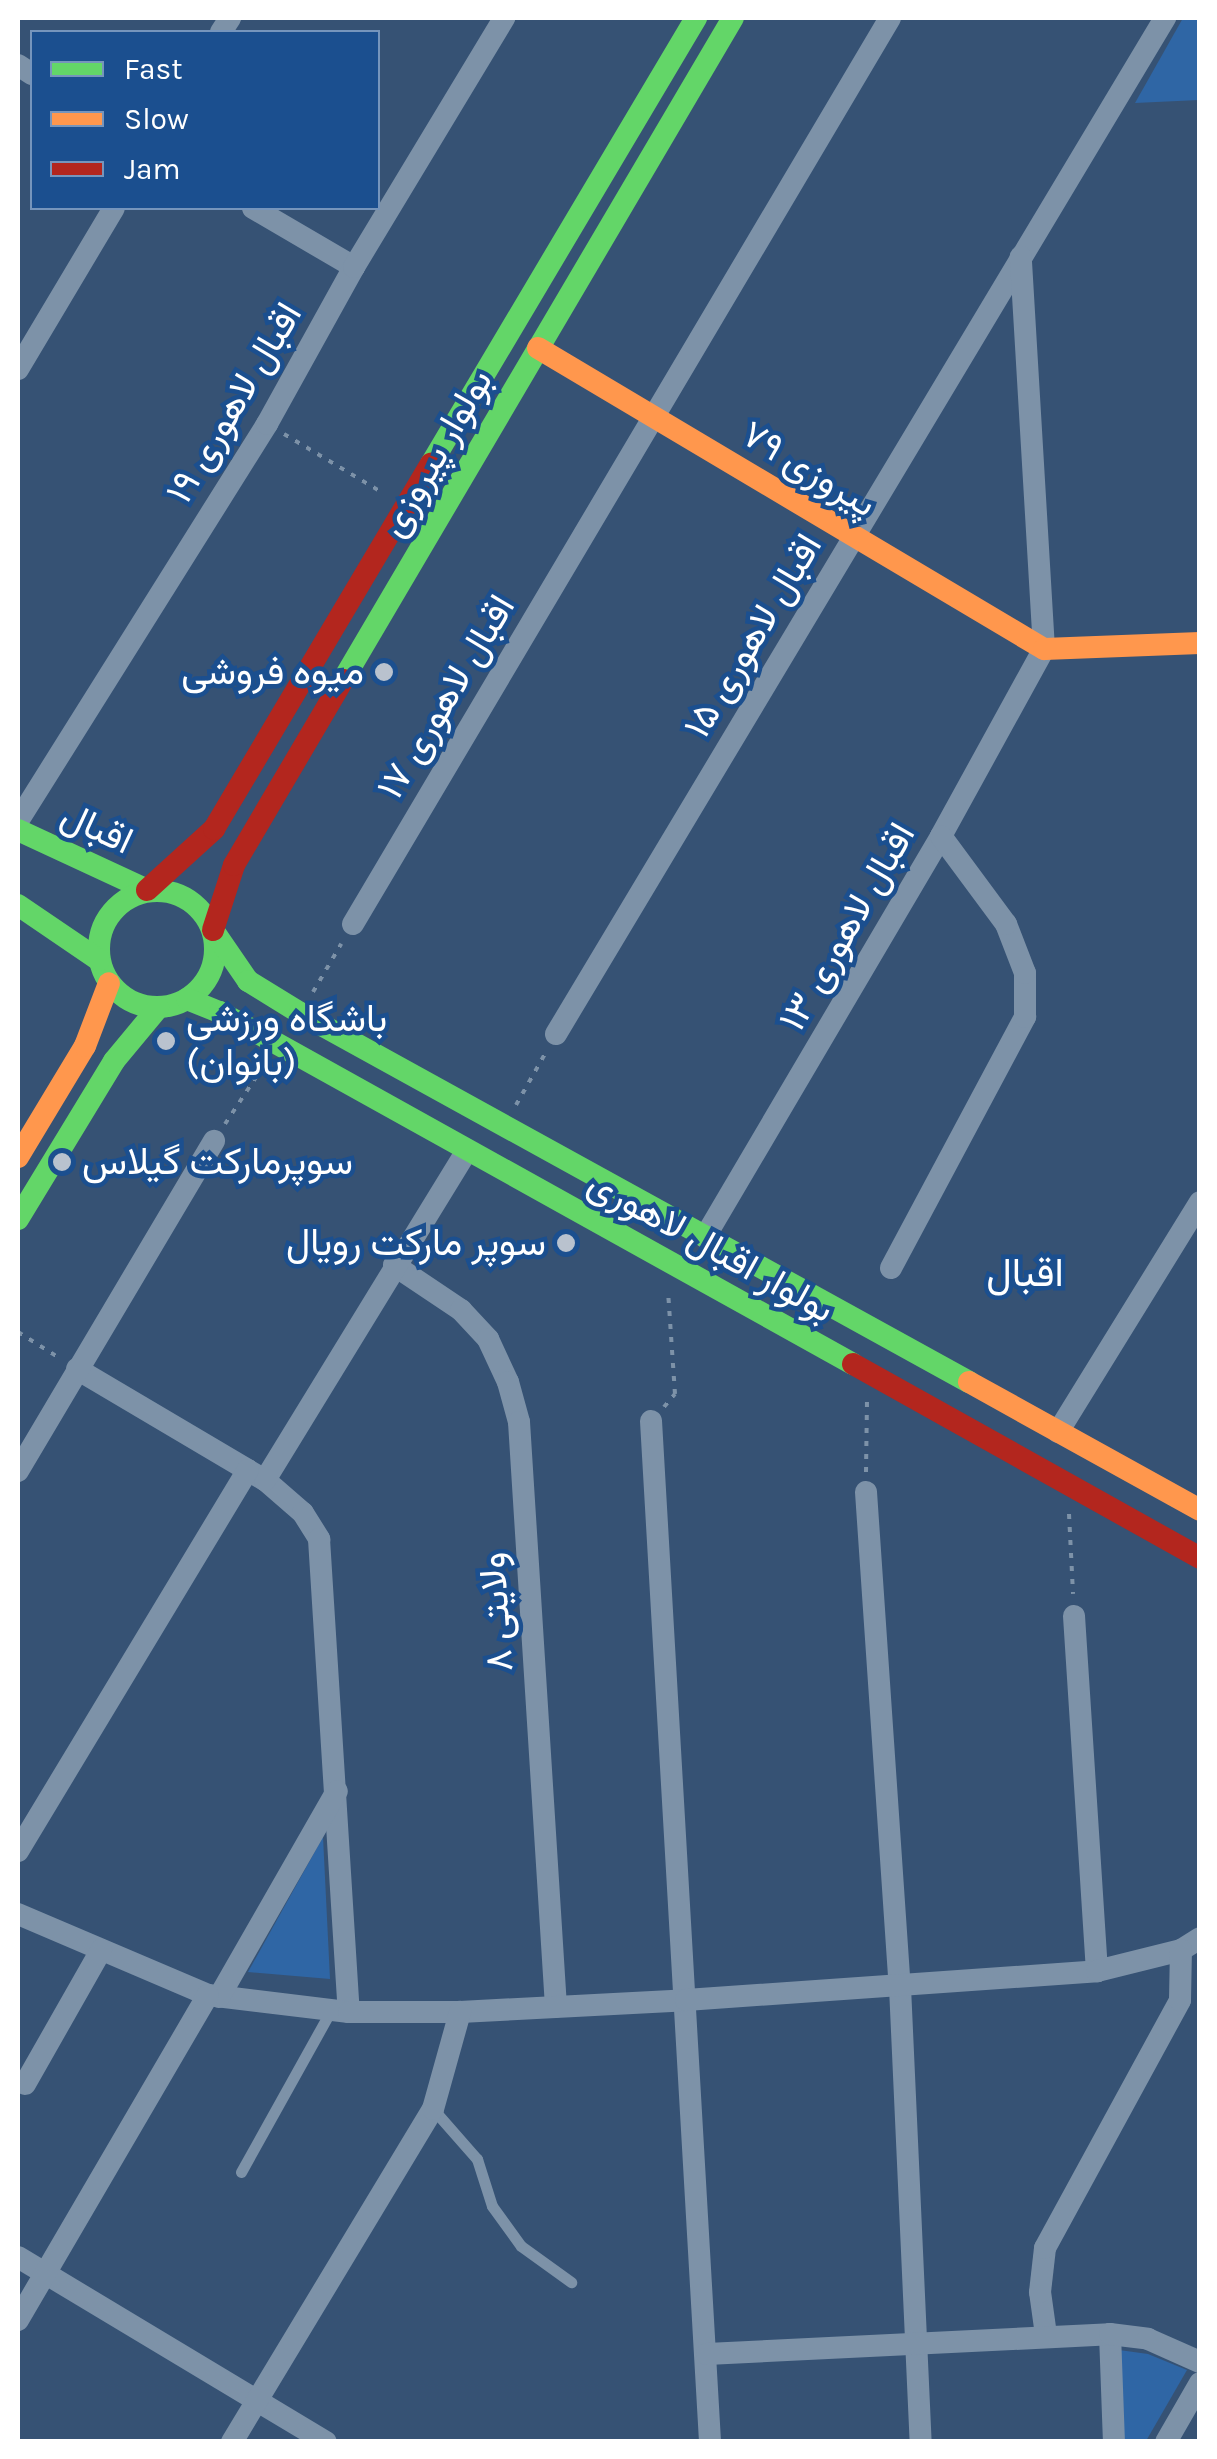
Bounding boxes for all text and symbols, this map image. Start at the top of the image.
legend [30,30,380,210]
text: Fast [124,51,183,87]
text: Slow [124,101,189,137]
text: Jam [124,151,181,187]
street label: اقبال لاهوری ۱۹ [156,295,312,511]
street label: بولوار پیروزی [370,361,502,545]
street label: پیروزی ۷۹ [734,411,884,527]
street label: اقبال لاهوری ۱۵ [674,526,832,746]
street label: اقبال لاهوری ۱۷ [367,587,525,807]
place label: میوه فروشی [181,649,364,695]
marker: میوه فروشی [373,661,395,683]
street label: اقبال [54,792,140,864]
street label: اقبال لاهوری ۱۳ [769,815,925,1039]
place label: باشگاه ورزشی (بانوان) [186,996,387,1086]
marker: باشگاه ورزشی (بانوان) [155,1030,177,1052]
place label: سوپرمارکت گیلاس [82,1139,353,1185]
marker: سوپرمارکت گیلاس [51,1151,73,1173]
street label: بولوار اقبال لاهوری [580,1160,842,1332]
place label: سوپر مارکت رویال [286,1220,546,1266]
marker: سوپر مارکت رویال [555,1232,577,1254]
district label: اقبال [986,1249,1064,1297]
street label: ولایتی ۸ [469,1551,523,1673]

